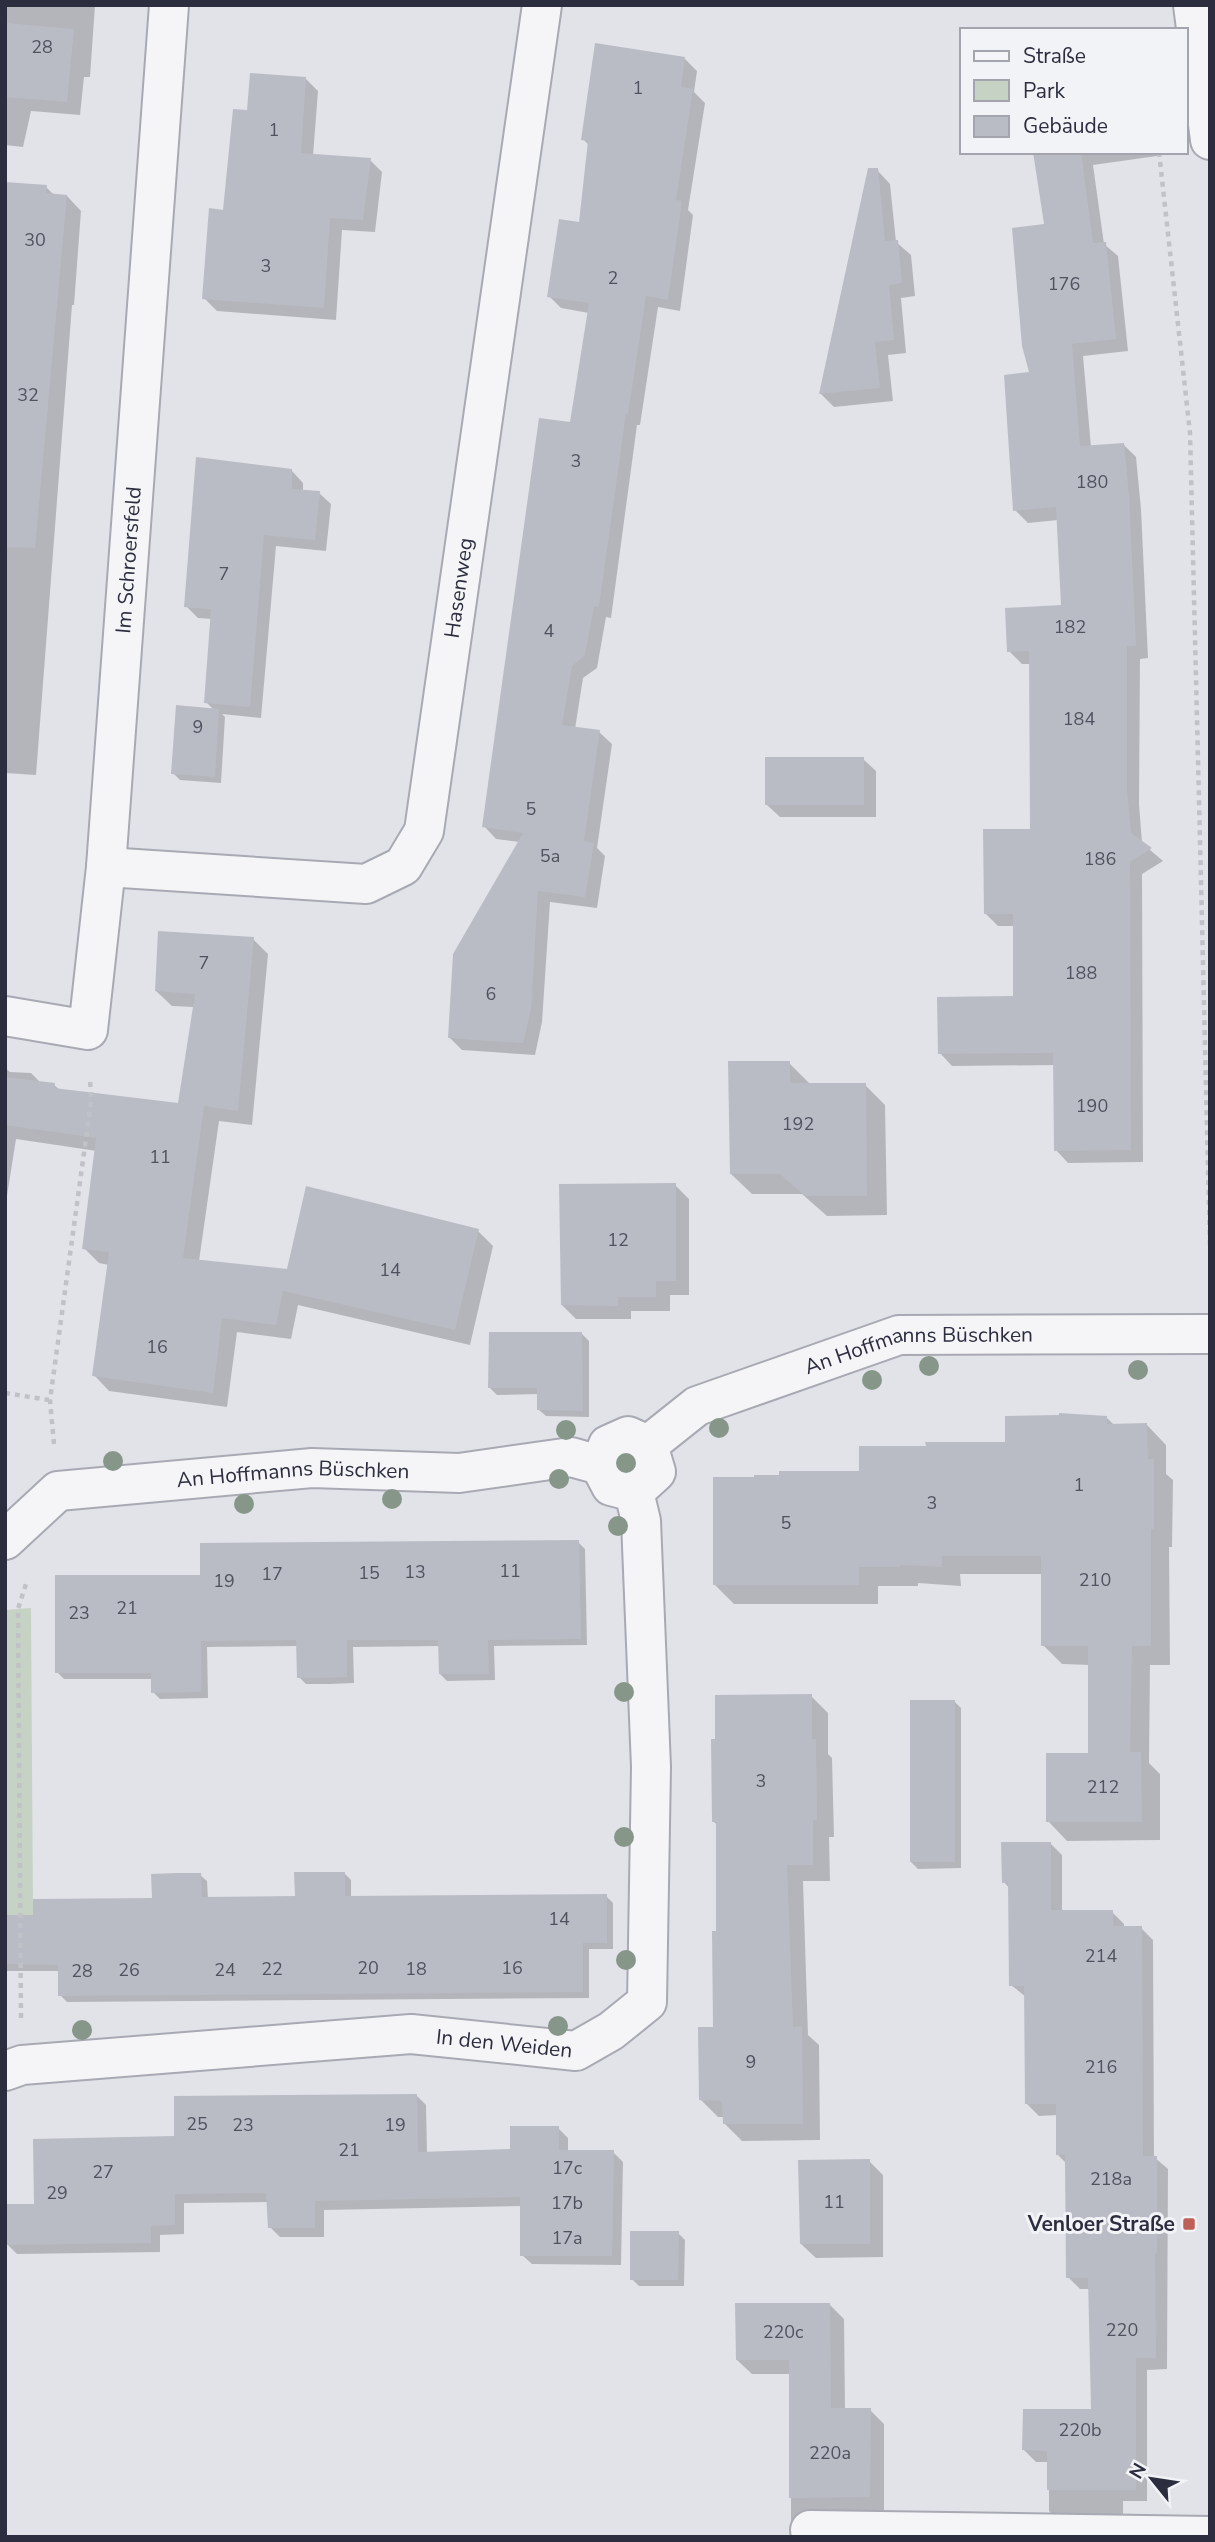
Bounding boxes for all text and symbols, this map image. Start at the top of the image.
legend [960,28,1187,154]
house number: 28 [31,35,53,59]
text: Straße [1023,42,1086,70]
house number: 1 [633,76,643,100]
text: Park [1023,77,1065,105]
text: Gebäude [1023,112,1108,140]
house number: 1 [269,118,279,142]
house number: 30 [24,228,46,252]
house number: 3 [261,254,271,278]
house number: 2 [608,266,618,290]
house number: 176 [1048,272,1080,296]
house number: 32 [17,383,39,407]
house number: 3 [571,449,581,473]
house number: 180 [1076,470,1108,494]
street label: Im Schroersfeld [109,485,148,635]
street label: Hasenweg [438,536,480,640]
house number: 7 [219,562,229,586]
house number: 182 [1054,615,1086,639]
house number: 4 [544,619,555,643]
house number: 184 [1063,707,1095,731]
house number: 9 [193,715,203,739]
house number: 5 [526,797,536,821]
house number: 5a [540,844,560,868]
house number: 186 [1084,847,1116,871]
house number: 7 [199,951,209,975]
house number: 188 [1065,961,1097,985]
house number: 6 [486,982,496,1006]
house number: 190 [1076,1094,1108,1118]
house number: 192 [782,1112,814,1136]
house number: 11 [149,1145,171,1169]
house number: 12 [607,1228,629,1252]
house number: 14 [379,1258,401,1282]
street label: An Hoffmanns Büschken [800,1321,1033,1381]
house number: 16 [146,1335,168,1359]
street label: An Hoffmanns Büschken [175,1454,410,1494]
house number: 1 [1074,1473,1084,1497]
house number: 3 [927,1491,937,1515]
house number: 5 [781,1511,791,1535]
house number: 11 [499,1559,521,1583]
house number: 13 [404,1560,426,1584]
house number: 15 [358,1561,380,1585]
house number: 17 [261,1562,283,1586]
house number: 210 [1079,1568,1111,1592]
house number: 19 [213,1569,235,1593]
house number: 21 [116,1596,138,1620]
house number: 23 [68,1601,90,1625]
house number: 3 [756,1769,766,1793]
house number: 212 [1087,1775,1119,1799]
house number: 14 [548,1907,570,1931]
house number: 214 [1085,1944,1117,1968]
house number: 20 [357,1956,379,1980]
house number: 16 [501,1956,523,1980]
house number: 22 [261,1957,283,1981]
house number: 18 [405,1957,427,1981]
house number: 26 [118,1958,140,1982]
house number: 24 [214,1958,236,1982]
house number: 28 [71,1959,93,1983]
street label: In den Weiden [435,2023,574,2065]
house number: 9 [746,2050,756,2074]
house number: 216 [1085,2055,1117,2079]
house number: 25 [186,2112,208,2136]
house number: 23 [232,2113,254,2137]
house number: 19 [384,2113,406,2137]
house number: 21 [338,2138,360,2162]
house number: 17c [552,2156,582,2180]
house number: 27 [92,2160,114,2184]
house number: 218a [1090,2167,1132,2191]
house number: 29 [46,2181,68,2205]
house number: 11 [823,2190,845,2214]
house number: 17b [551,2191,583,2215]
place label: Venloer Straße [1027,2210,1175,2238]
marker: Venloer Straße [1181,2216,1197,2232]
house number: 17a [551,2226,583,2250]
house number: 220 [1106,2318,1138,2342]
house number: 220c [763,2320,803,2344]
house number: 220b [1059,2418,1101,2442]
house number: 220a [809,2441,851,2465]
north arrow [1117,2444,1187,2514]
text: N [1123,2458,1153,2484]

